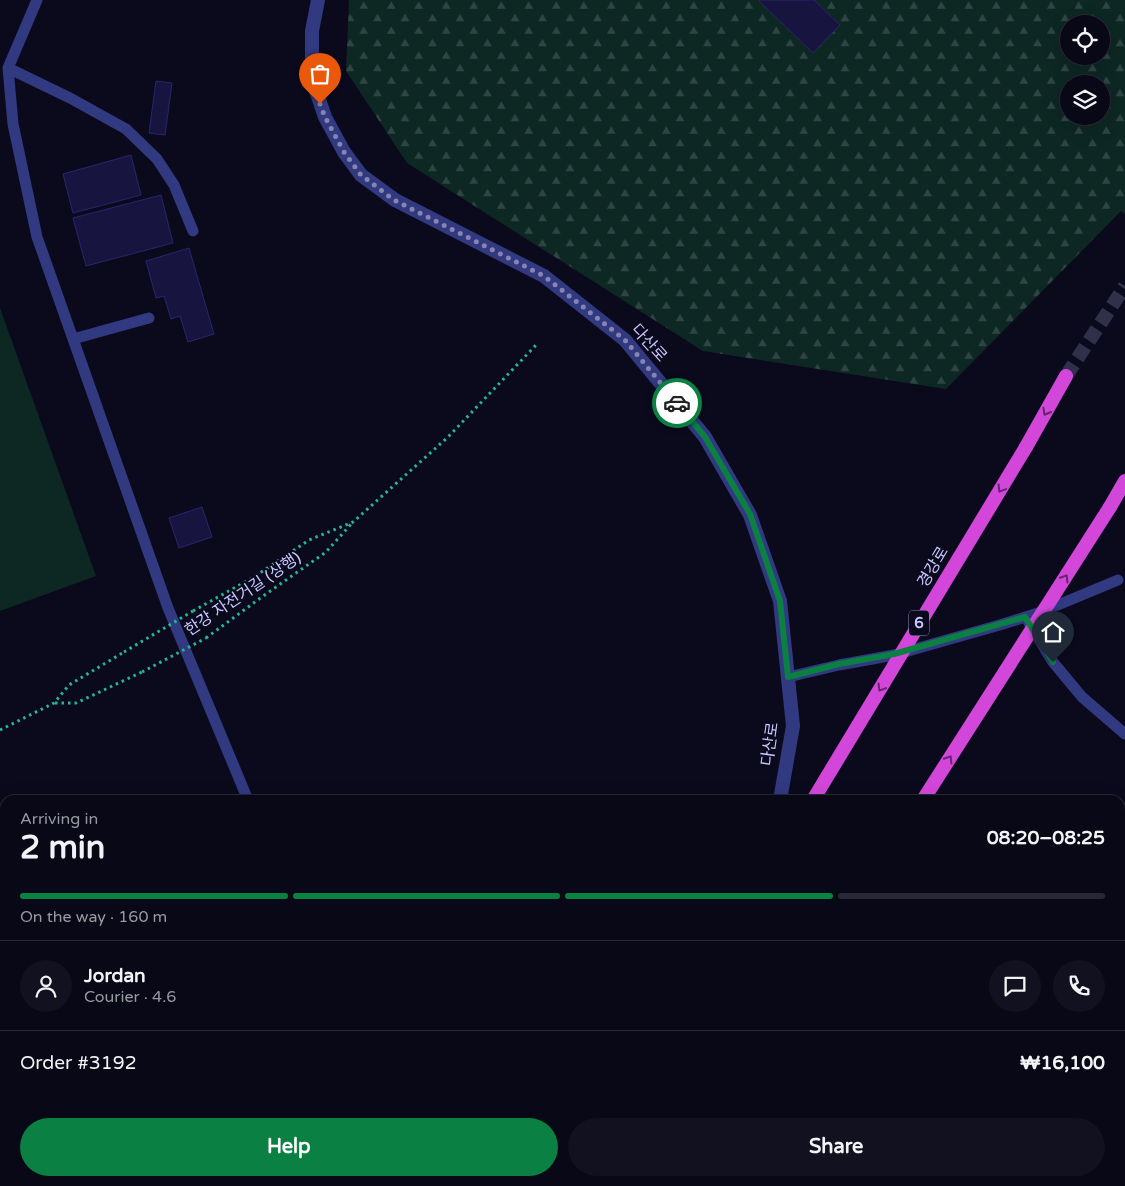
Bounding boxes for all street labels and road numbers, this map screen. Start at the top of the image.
street label: 다산로 [627,320,671,366]
street label: 경강로 [913,543,953,591]
street label: 한강 자전거길 (상행) [181,548,305,640]
road number: 6 [909,610,929,636]
street label: 다산로 [757,720,783,767]

